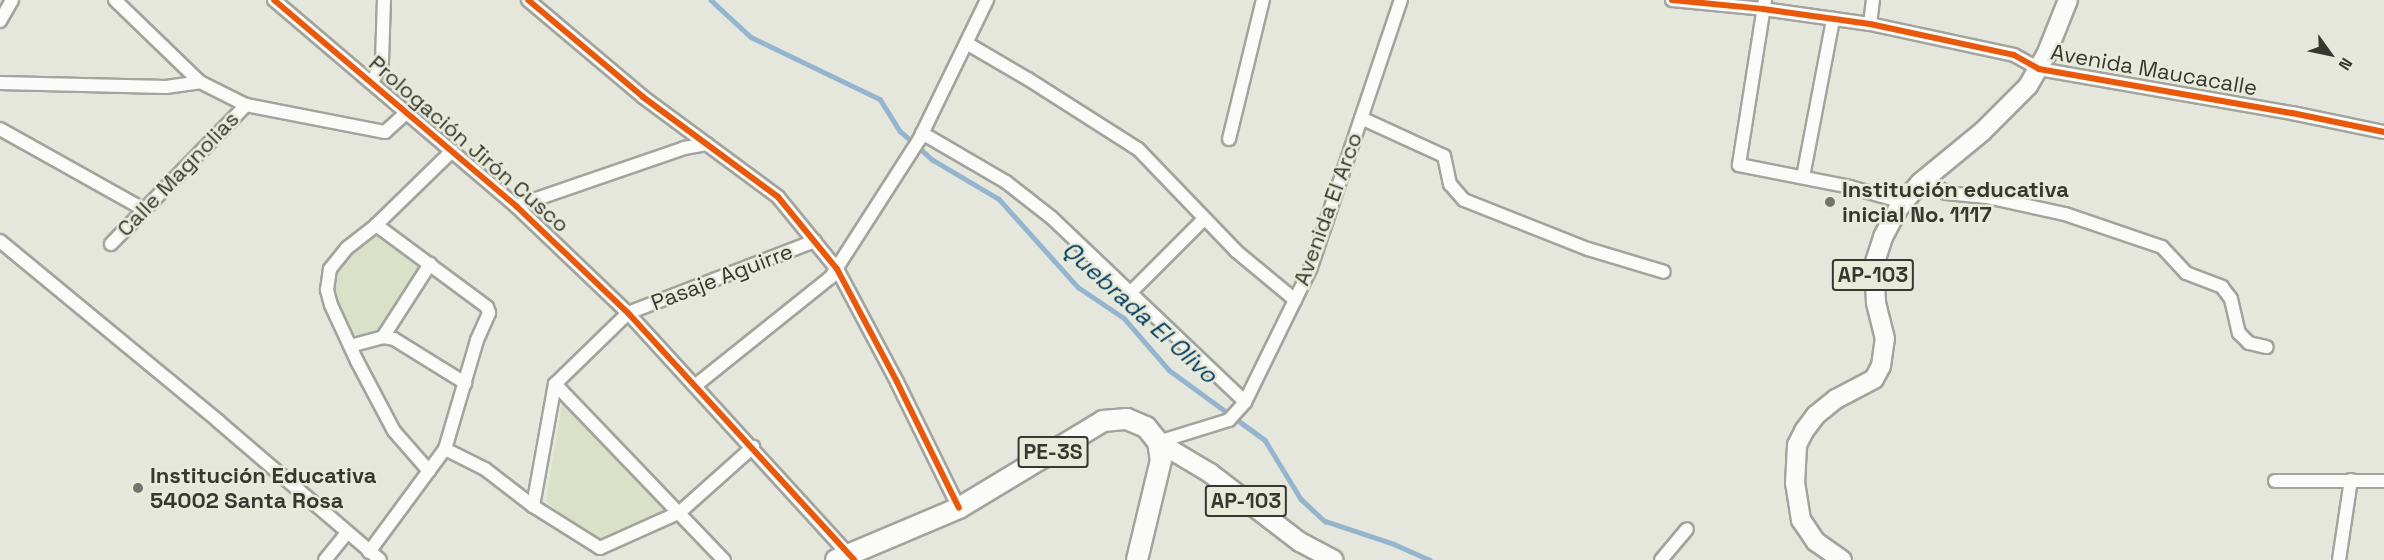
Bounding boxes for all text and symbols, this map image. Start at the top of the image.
north arrow [2300,24,2360,84]
street label: Avenida Maucacalle [2049,39,2259,101]
street label: Prologación Jirón Cusco [364,50,574,238]
text: N [2334,54,2357,74]
street label: Calle Magnolias [112,106,244,242]
street label: Avenida El Arco [1288,129,1368,289]
place label: Institución educativa inicial No. 1117 [1842,176,2069,228]
marker: Institución educativa inicial No. 1117 [1823,195,1837,209]
water label: Quebrada El Olivo [1057,235,1223,389]
street label: Pasaje Aguirre [647,238,797,316]
road number: AP-103 [1831,257,1915,293]
road number: PE-3S [1017,434,1089,470]
place label: Institución Educativa 54002 Santa Rosa [150,462,376,514]
marker: Institución Educativa 54002 Santa Rosa [131,481,145,495]
road number: AP-103 [1204,483,1288,519]

